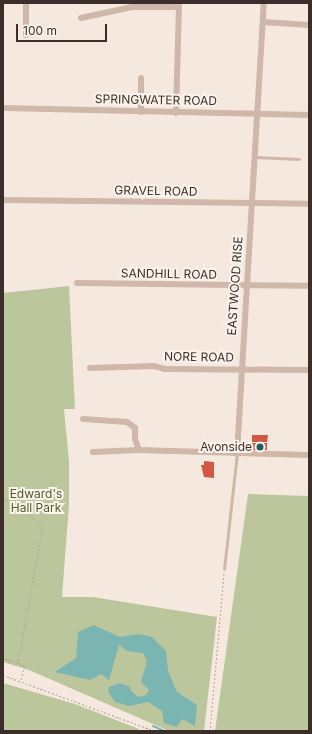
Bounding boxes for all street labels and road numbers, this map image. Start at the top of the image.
street label: SPRINGWATER ROAD [95,92,217,108]
street label: GRAVEL ROAD [114,183,198,199]
street label: EASTWOOD RISE [224,236,246,336]
street label: SANDHILL ROAD [121,266,217,282]
street label: NORE ROAD [164,349,234,365]

